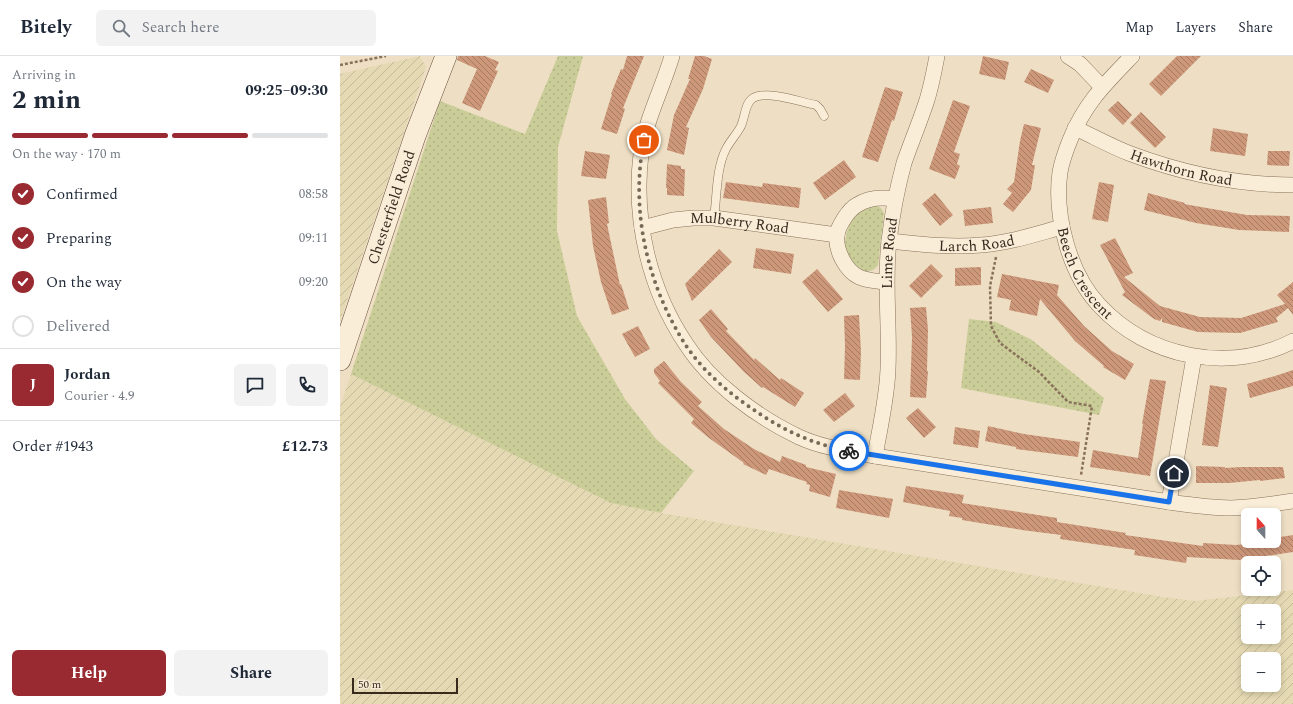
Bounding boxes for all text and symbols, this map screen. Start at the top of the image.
search box [96,10,376,46]
text: Bitely [20,13,72,42]
text: Search here [142,16,219,39]
icon: search [110,17,132,39]
text: Map [1125,17,1154,38]
text: Layers [1176,17,1216,38]
text: Share [1238,17,1273,38]
text: Arriving in [12,65,76,85]
text: 09:25–09:30 [245,79,328,102]
text: 2 min [12,80,81,120]
pin [627,123,661,157]
icon: bag [633,129,655,151]
text: On the way · 170 m [12,144,121,164]
street label: Hawthorn Road [1127,144,1234,192]
street label: Chesterfield Road [362,147,421,268]
icon: check [12,183,34,205]
text: Confirmed [46,183,118,206]
text: 08:58 [299,184,328,204]
street label: Mulberry Road [690,207,791,240]
street label: Lime Road [876,216,904,289]
street label: Beech Crescent [1051,225,1118,325]
icon: check [12,227,34,249]
text: Preparing [46,227,112,250]
text: 09:11 [299,228,328,248]
street label: Larch Road [938,229,1017,258]
icon: check [12,271,34,293]
text: On the way [46,271,121,294]
text: 09:20 [299,272,328,292]
text: Delivered [46,315,110,338]
text: Jordan [64,363,111,386]
button: chat [234,364,276,406]
button: phone [286,364,328,406]
text: J [30,373,36,396]
text: Courier · 4.9 [64,386,134,406]
courier [829,431,869,471]
text: Order #1943 [12,435,93,458]
text: £12.73 [282,435,328,458]
icon: bike [838,440,860,462]
pin [1157,456,1191,490]
icon: home [1163,462,1185,484]
north arrow [1241,508,1281,548]
map controls [1241,508,1281,692]
button: locate [1241,556,1281,596]
button: + [1241,604,1281,644]
button: Help [12,650,166,696]
button: Share [174,650,328,696]
button: − [1241,652,1281,692]
scale bar [352,676,458,695]
text: 50 m [358,676,381,693]

